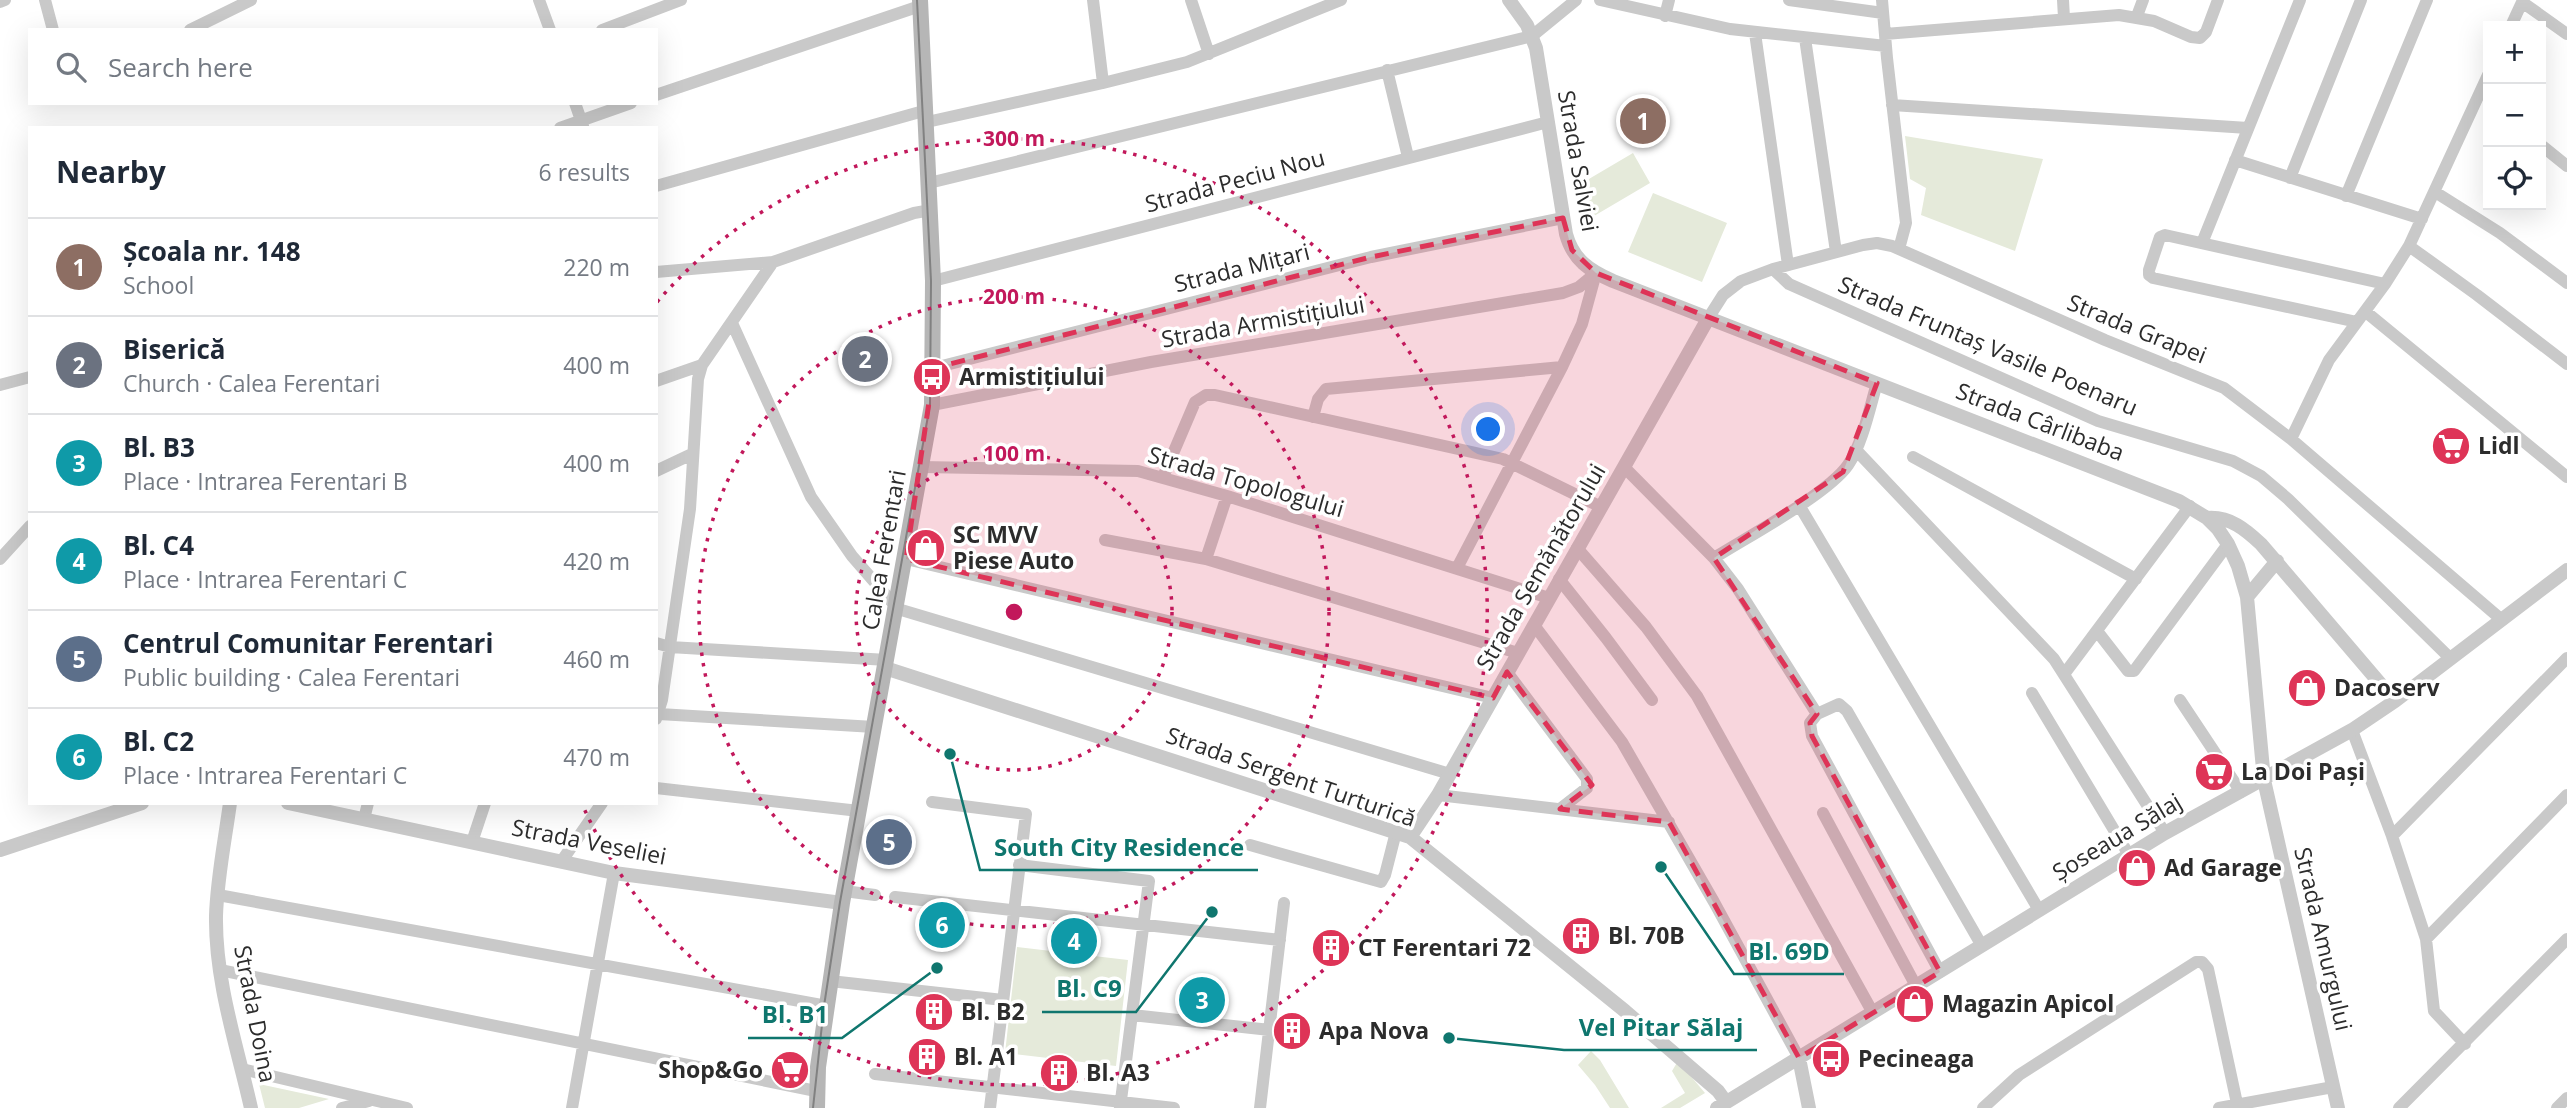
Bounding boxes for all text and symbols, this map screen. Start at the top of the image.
map controls [2483,21,2546,210]
button: + [2483,21,2546,84]
search box [28,28,658,105]
icon: search [52,48,90,86]
text: Search here [108,49,253,85]
button: − [2483,84,2546,147]
street label: Strada Salviei [1551,88,1607,234]
pin: 1 [1620,95,1666,147]
text: 300 m [983,124,1045,152]
street label: Strada Peciu Nou [1141,141,1328,219]
button: locate [2483,147,2546,210]
text: Nearby [56,151,166,192]
text: 6 results [539,156,630,188]
text: Școala nr. 148 [123,233,301,269]
street label: Strada Mițari [1171,235,1313,299]
text: 1 [72,251,86,283]
text: 220 m [563,251,630,283]
street label: Strada Fruntaș Vasile Poenaru [1834,267,2143,423]
text: School [123,269,194,301]
text: 200 m [983,282,1045,310]
street label: Strada Grapei [2063,286,2212,371]
street label: Strada Armistițiului [1159,287,1367,355]
text: Biserică [123,331,226,367]
pin: 2 [842,333,888,385]
text: 2 [72,349,86,381]
text: 400 m [563,349,630,381]
bus stop icon: Armistițiului [911,356,953,398]
place label: Armistițiului [959,360,1105,392]
text: Church · Calea Ferentari [123,367,380,399]
street label: Strada Cârlibaba [1952,374,2129,468]
your location [1471,412,1505,446]
supermarket icon: Lidl [2430,425,2472,467]
text: Bl. B3 [123,429,195,465]
place label: Lidl [2478,429,2520,461]
street label: Strada Topologului [1145,438,1348,524]
text: 100 m [983,439,1045,467]
text: 3 [72,447,86,479]
text: 400 m [563,447,630,479]
street label: Strada Semănătorului [1468,457,1612,676]
text: Place · Intrarea Ferentari B [123,465,408,497]
street label: Calea Ferentari [853,467,913,632]
place label: SC MVV Piese Auto [953,518,1074,576]
text: Bl. C4 [123,527,194,563]
shop icon: SC MVV Piese Auto [905,527,947,569]
text: 4 [72,545,86,577]
text: 420 m [563,545,630,577]
text: Place · Intrarea Ferentari C [123,563,407,595]
centre of rings [1002,600,1026,624]
text: Centrul Comunitar Ferentari [123,625,493,661]
text: 5 [72,643,86,675]
text: 460 m [563,643,630,675]
text: Public building · Calea Ferentari [123,661,460,693]
shop icon: Dacoserv [2286,667,2328,709]
place label: Dacoserv [2334,671,2440,703]
street label: Strada Sergent Turturică [1162,718,1420,834]
text: Bl. C2 [123,723,194,759]
text: 6 [72,741,86,773]
text: 470 m [563,741,630,773]
supermarket icon: La Doi Pași [2193,751,2235,793]
place label: La Doi Pași [2241,755,2365,787]
text: Place · Intrarea Ferentari C [123,759,407,791]
street label: Șoseaua Sălaj [2046,785,2187,887]
street label: Strada Veseliei [509,810,669,872]
pin: 5 [866,816,912,868]
callout: South City Residence [980,825,1258,870]
text: South City Residence [994,830,1244,863]
street label: Strada Amurgului [2287,844,2361,1034]
shop icon: Ad Garage [2116,847,2158,889]
place label: Ad Garage [2164,851,2282,883]
pin: 6 [919,899,965,951]
pin: 4 [1051,915,1097,967]
building icon: Bl. 70B [1560,915,1602,957]
place label: Bl. 70B [1608,919,1685,951]
building icon: CT Ferentari 72 [1310,927,1352,969]
callout: Bl. 69D [1734,929,1844,974]
place label: CT Ferentari 72 [1358,931,1531,963]
text: Bl. 69D [1748,934,1830,967]
street label: Strada Doina [227,943,285,1085]
callout: Bl. C9 [1042,967,1136,1012]
text: Bl. C9 [1056,971,1122,1004]
pin: 3 [1179,974,1225,1026]
shop icon: Magazin Apicol [1894,983,1936,1025]
place label: Magazin Apicol [1942,987,2114,1019]
building icon: Bl. B2 [913,991,955,1033]
callout: Bl. B1 [748,993,842,1038]
place label: Bl. B2 [961,995,1025,1027]
text: Bl. B1 [762,997,828,1030]
callout: Vel Pitar Sălaj [1564,1005,1757,1050]
building icon: Apa Nova [1271,1010,1313,1052]
text: Vel Pitar Sălaj [1579,1010,1743,1043]
place label: Apa Nova [1319,1014,1429,1046]
building icon: Bl. A1 [906,1036,948,1078]
bus stop icon: Pecineaga [1810,1038,1852,1080]
place label: Bl. A1 [954,1040,1018,1072]
place label: Pecineaga [1858,1042,1974,1074]
supermarket icon: Shop&Go [769,1049,811,1091]
building icon: Bl. A3 [1038,1052,1080,1094]
place label: Shop&Go [658,1053,763,1085]
place label: Bl. A3 [1086,1056,1150,1088]

